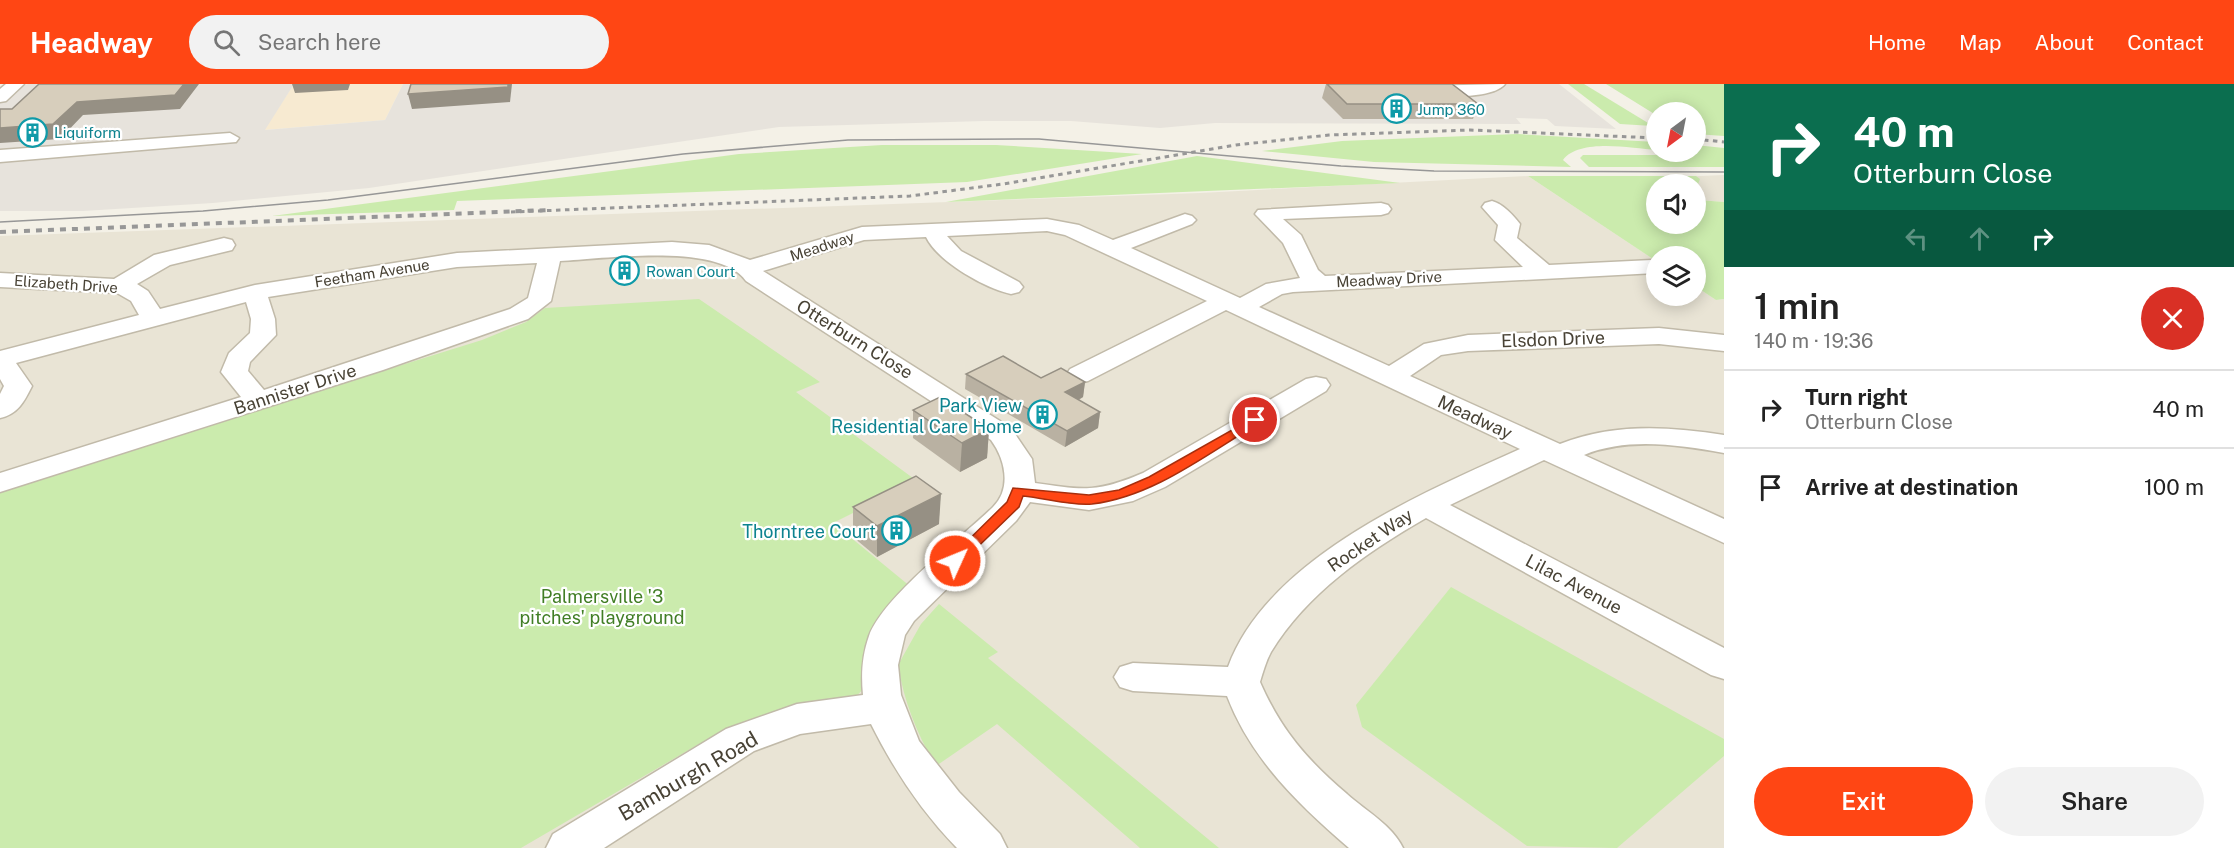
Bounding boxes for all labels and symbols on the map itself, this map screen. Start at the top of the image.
building icon: Jump 360 [1380,93,1412,125]
place label: Jump 360 [1417,101,1485,118]
north arrow [1646,102,1706,162]
building icon: Liquiform [17,116,49,148]
place label: Liquiform [54,124,121,141]
street label: Meadway [788,228,856,264]
building icon: Rowan Court [609,255,641,287]
street label: Feetham Avenue [313,256,431,290]
place label: Rowan Court [646,263,736,280]
street label: Meadway Drive [1336,268,1442,290]
street label: Elizabeth Drive [14,272,118,296]
street label: Otterburn Close [793,295,917,383]
street label: Elsdon Drive [1501,327,1605,351]
street label: Bannister Drive [231,359,359,419]
street label: Meadway [1434,391,1516,444]
pin [1229,394,1280,445]
place label: Park View Residential Care Home [831,395,1022,437]
building icon: Park View Residential Care Home [1027,399,1059,431]
street label: Rocket Way [1324,504,1417,576]
building icon: Thorntree Court [881,515,913,547]
place label: Thorntree Court [742,521,876,542]
position arrow [923,529,987,593]
street label: Lilac Avenue [1522,550,1626,618]
park label: Palmersville '3 pitches' playground [520,586,684,628]
street label: Bamburgh Road [614,726,762,826]

